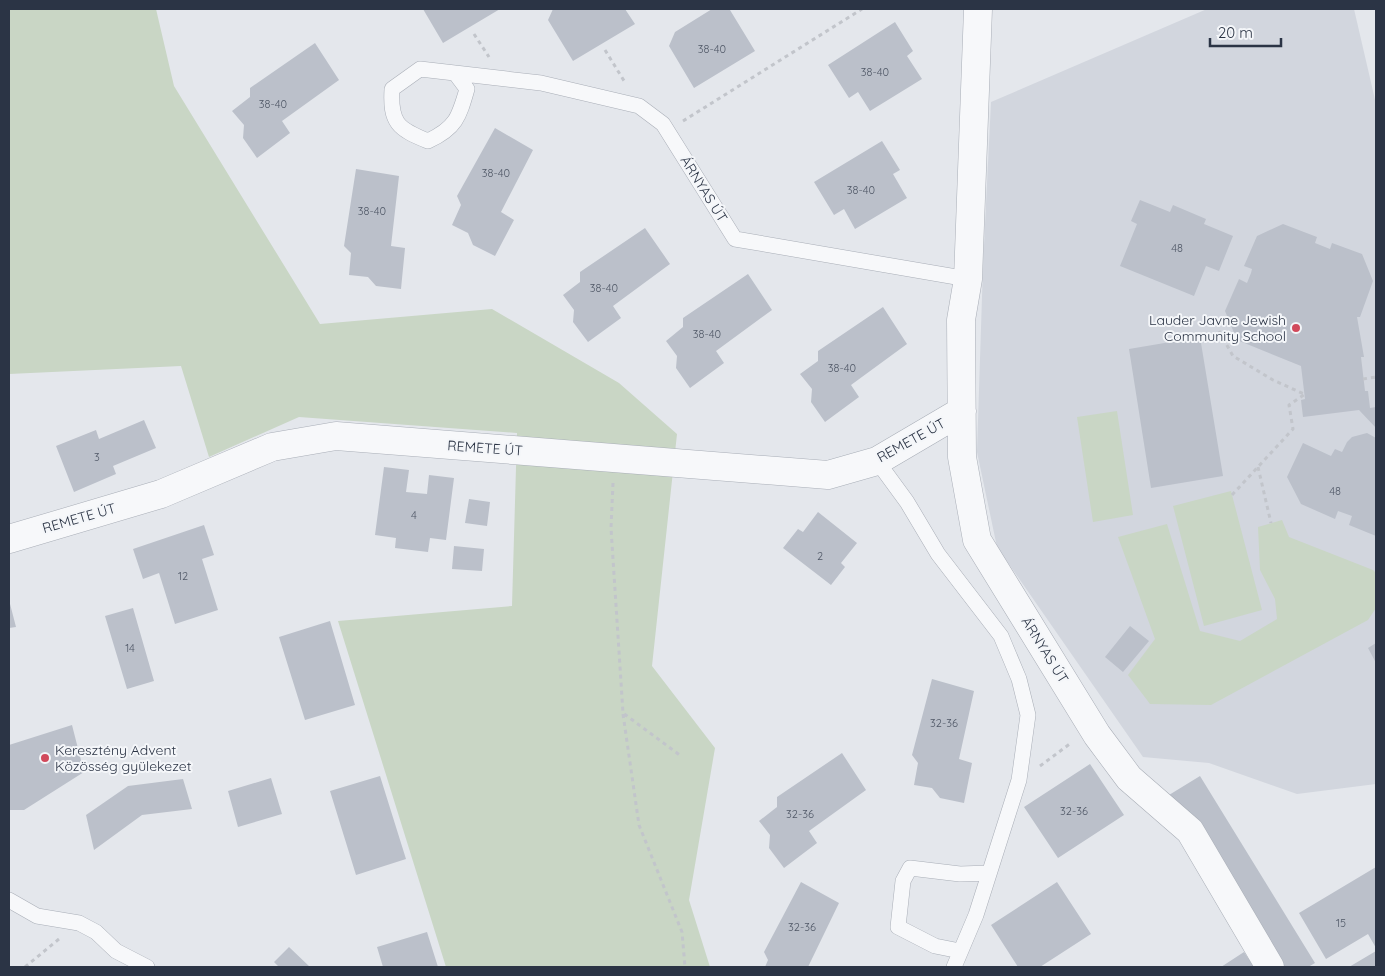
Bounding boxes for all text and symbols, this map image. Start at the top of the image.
scale bar [1210,15,1281,47]
text: 20 m [1218,23,1253,42]
house number: 38-40 [698,42,726,56]
house number: 38-40 [861,65,889,79]
house number: 38-40 [259,97,287,111]
street label: ÁRNYAS ÚT [676,152,732,226]
house number: 38-40 [482,166,510,180]
house number: 38-40 [847,183,875,197]
house number: 38-40 [358,204,386,218]
house number: 48 [1171,241,1183,255]
house number: 38-40 [590,281,618,295]
place label: Lauder Javne Jewish Community School [1149,311,1286,345]
marker: Lauder Javne Jewish Community School [1290,322,1302,334]
house number: 38-40 [693,327,721,341]
house number: 38-40 [828,361,856,375]
street label: REMETE ÚT [874,414,948,466]
street label: REMETE ÚT [447,436,523,460]
house number: 3 [94,450,100,464]
house number: 48 [1329,484,1341,498]
street label: REMETE ÚT [40,499,118,537]
house number: 4 [411,508,417,522]
house number: 2 [817,549,823,563]
house number: 12 [178,569,188,583]
street label: ÁRNYAS ÚT [1017,613,1073,687]
house number: 14 [125,641,135,655]
house number: 32-36 [930,716,958,730]
place label: Keresztény Advent Közösség gyülekezet [55,741,192,775]
marker: Keresztény Advent Közösség gyülekezet [39,752,51,764]
house number: 32-36 [1060,804,1088,818]
house number: 32-36 [786,807,814,821]
house number: 15 [1336,916,1346,930]
house number: 32-36 [788,920,816,934]

